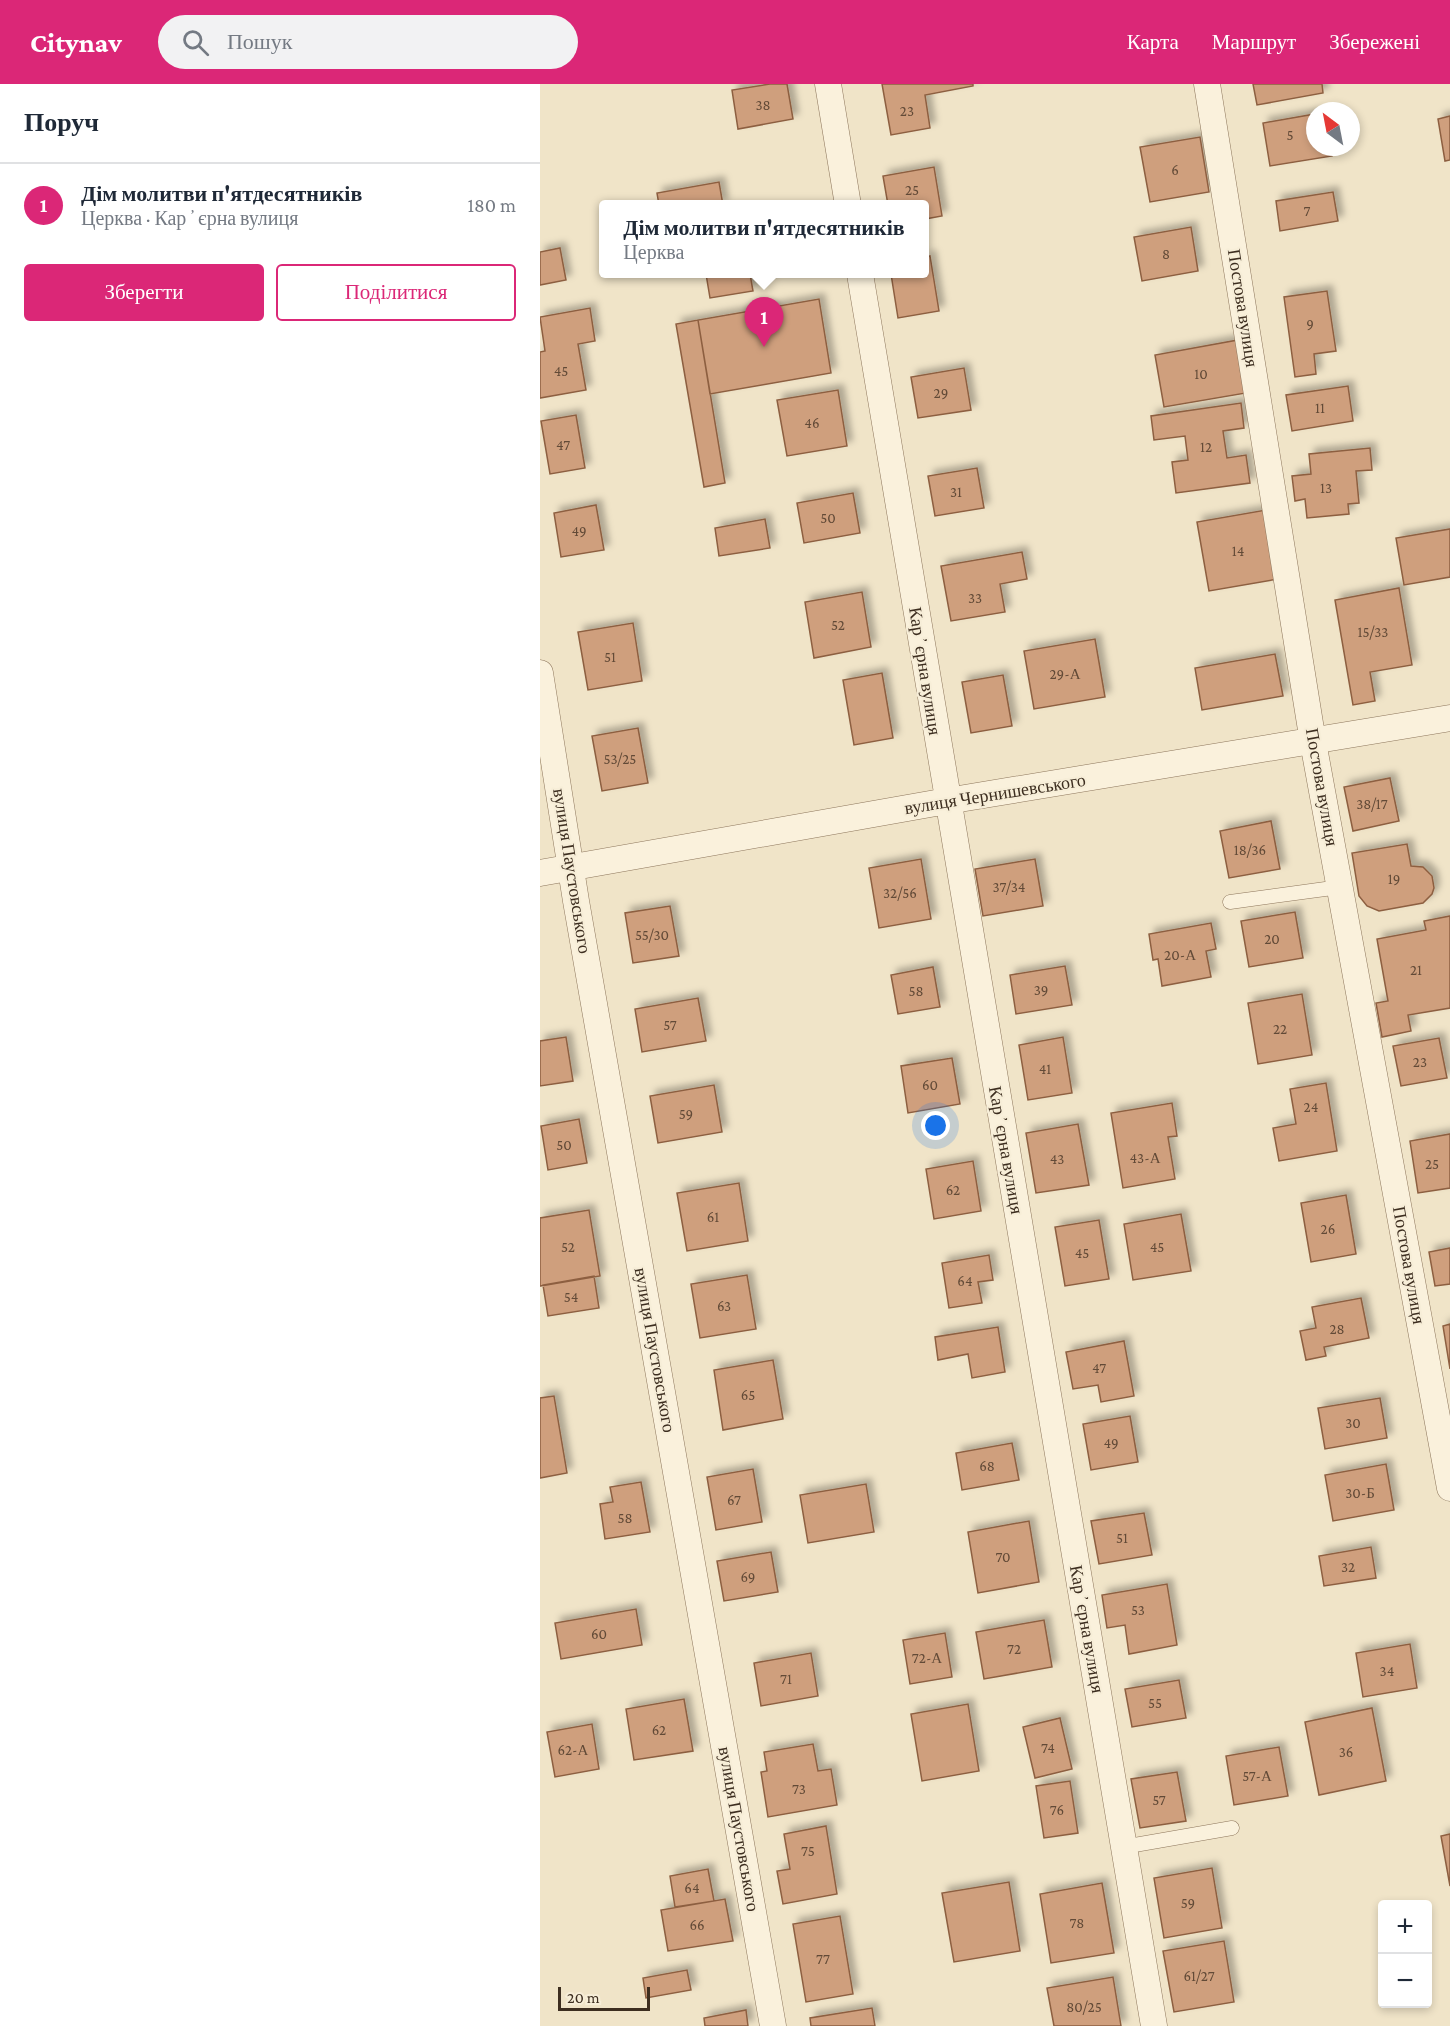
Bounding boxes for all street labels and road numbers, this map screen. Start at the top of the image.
street label: Постова вулиця [1224,248,1262,368]
street label: Карʼєрна вулиця [905,605,945,737]
street label: Постова вулиця [1302,727,1342,847]
street label: вулиця Чернишевського [903,770,1087,818]
street label: вулиця Паустовського [549,787,595,955]
street label: Карʼєрна вулиця [985,1084,1027,1216]
street label: Постова вулиця [1389,1205,1429,1325]
street label: вулиця Паустовського [631,1266,679,1434]
street label: Карʼєрна вулиця [1066,1563,1108,1695]
street label: вулиця Паустовського [715,1745,763,1913]

